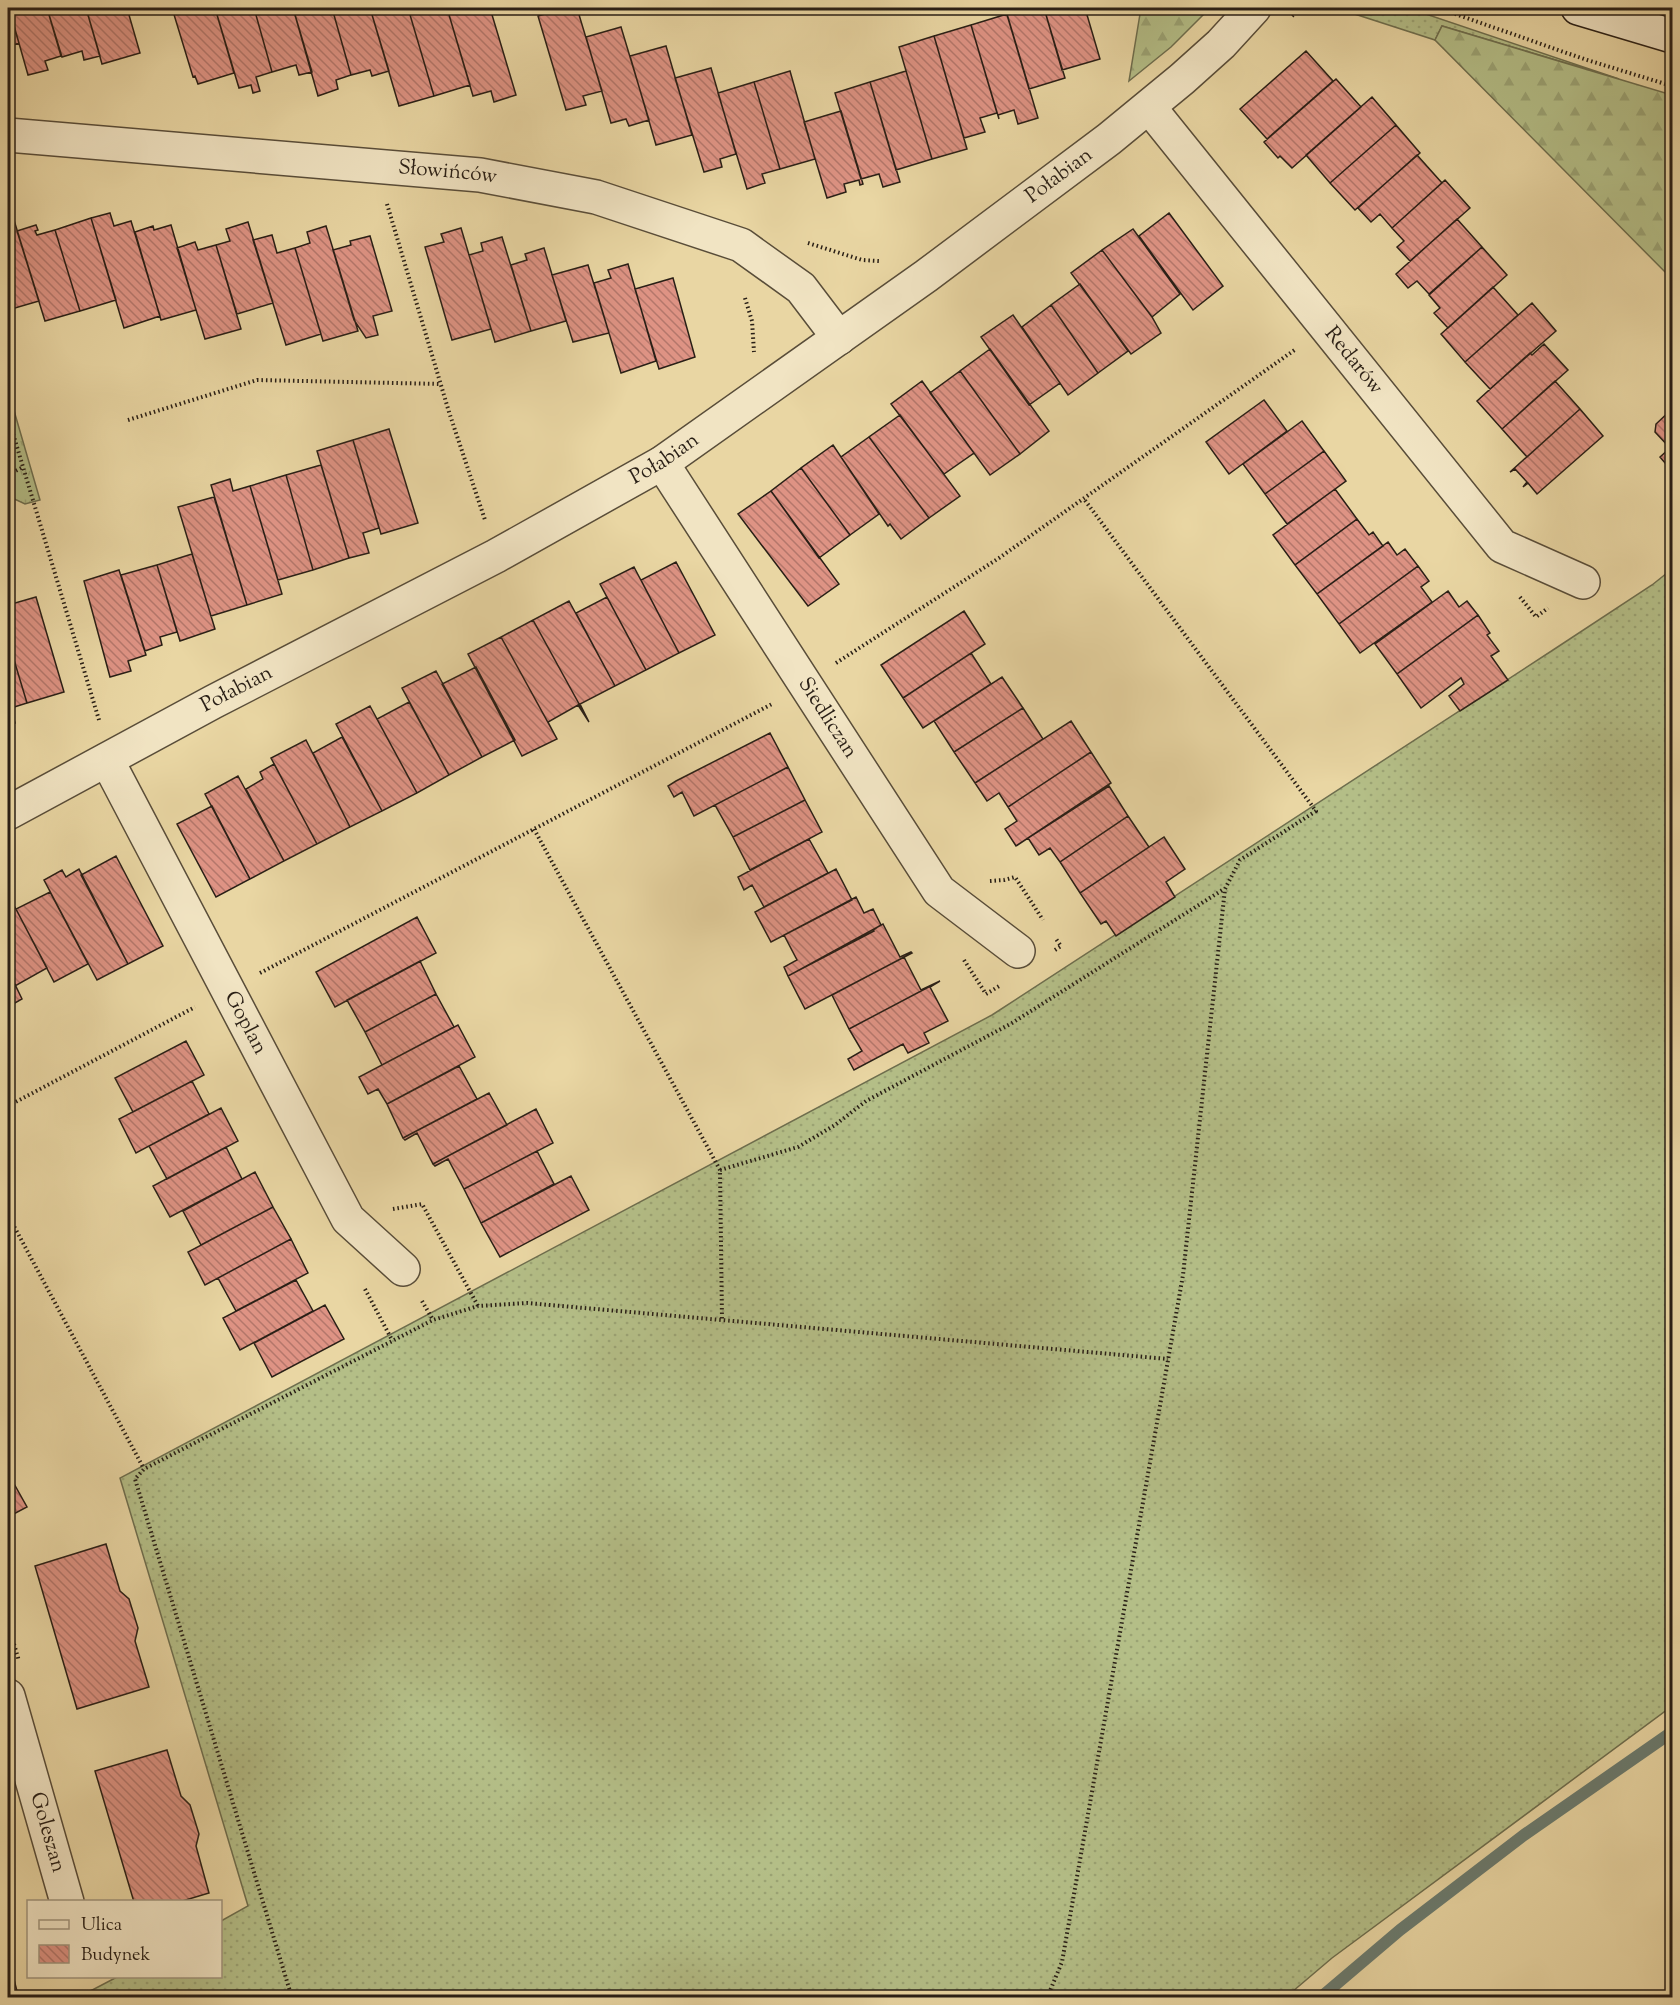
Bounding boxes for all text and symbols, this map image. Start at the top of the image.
street label: Połabian [1019,141,1099,211]
street label: Słowińców [397,153,500,193]
street label: Redarów [1317,320,1390,402]
street label: Połabian [625,426,706,493]
street label: Połabian [195,659,278,721]
street label: Siedliczan [790,672,865,765]
street label: Goplan [216,986,274,1060]
street label: Goleszan [21,1789,73,1876]
legend [27,1900,222,1978]
text: Ulica [81,1913,122,1939]
text: Budynek [81,1943,150,1969]

